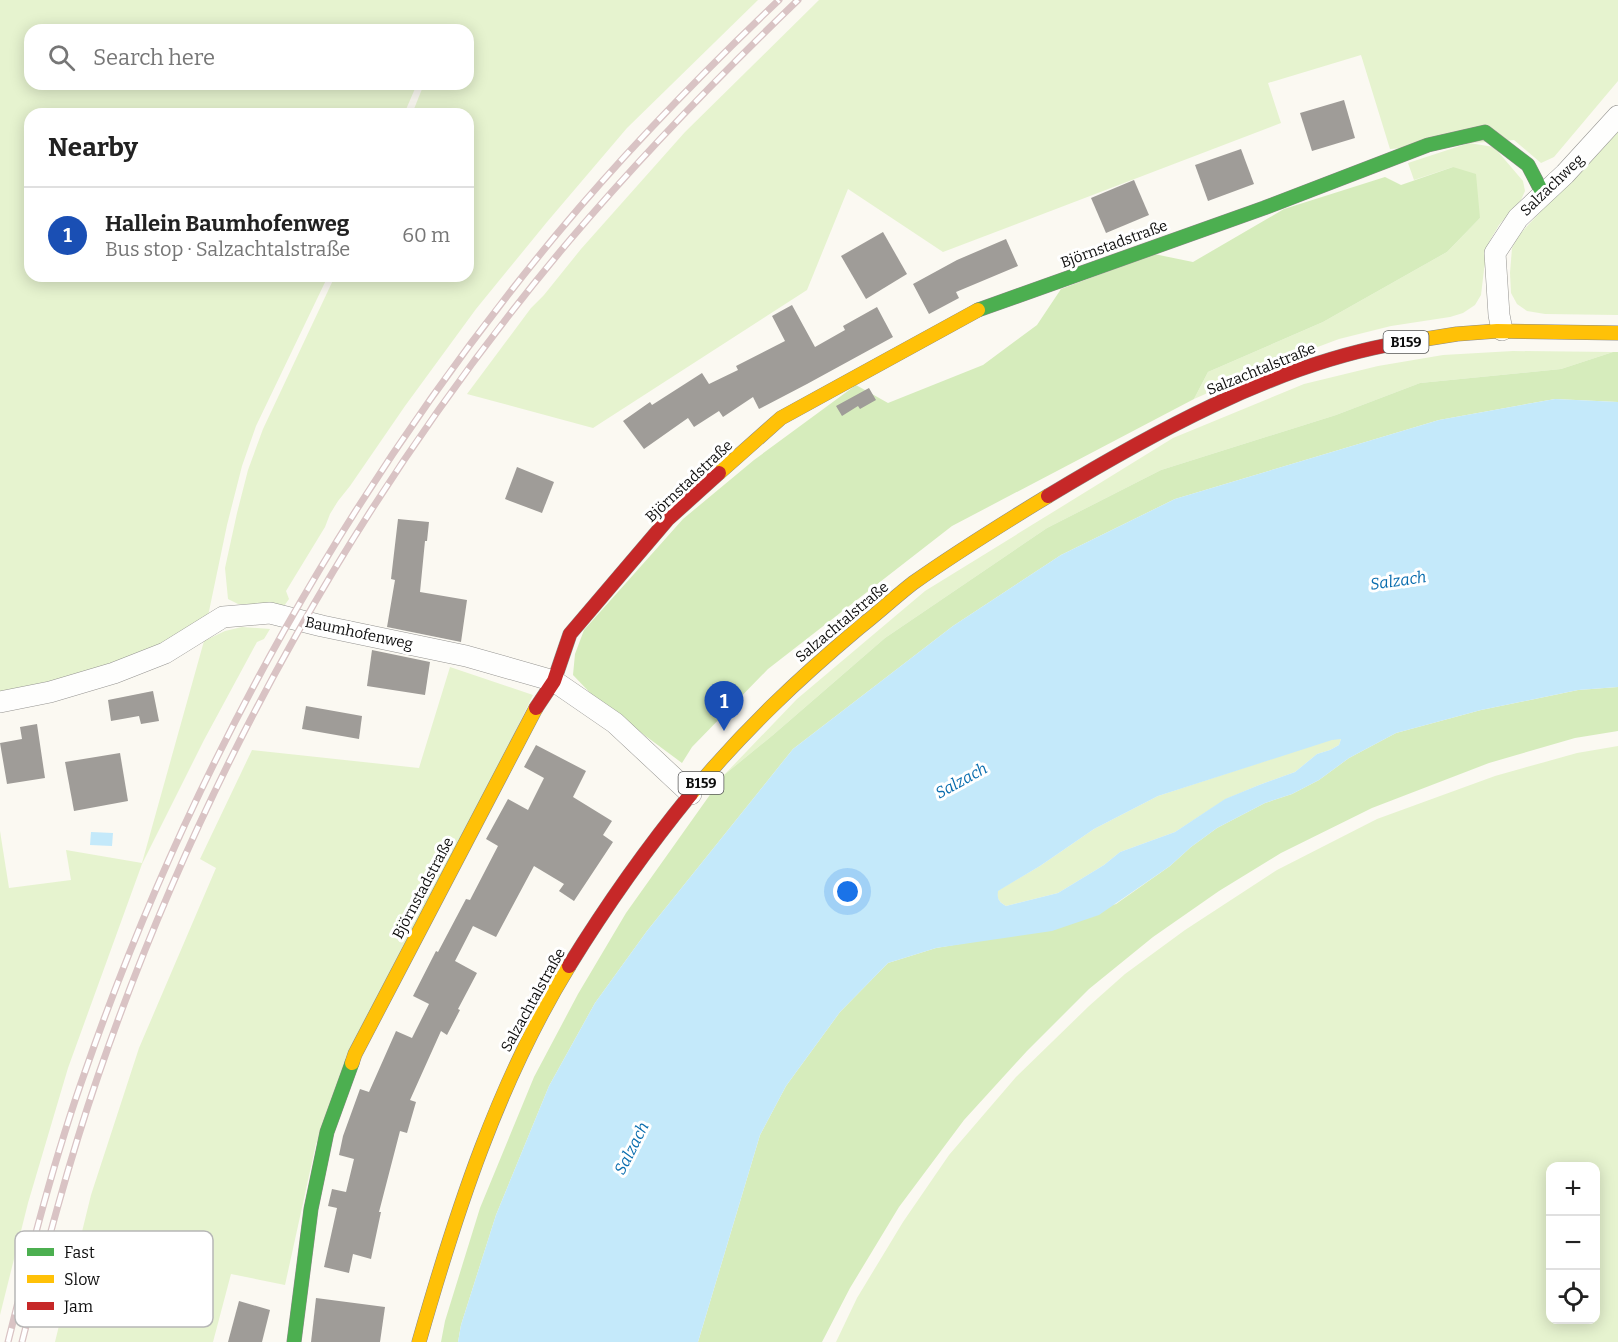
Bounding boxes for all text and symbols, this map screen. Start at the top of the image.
search box [24,24,474,90]
icon: search [45,41,78,74]
text: Search here [93,44,215,71]
text: Nearby [48,132,138,163]
street label: Salzachweg [1517,150,1587,220]
text: Hallein Baumhofenweg [105,210,350,237]
street label: Björnstadstraße [1058,216,1170,272]
text: 1 [63,223,72,247]
text: 60 m [402,223,450,247]
text: Bus stop · Salzachtalstraße [105,237,350,261]
road number: B159 [1384,331,1428,353]
street label: Salzachtalstraße [1204,339,1318,399]
street label: Björnstadstraße [642,436,736,526]
water label: Salzach [1369,567,1427,594]
street label: Salzachtalstraße [792,578,892,666]
street label: Baumhofenweg [303,613,415,653]
pin: 1 [704,682,744,731]
water label: Salzach [932,758,991,802]
road number: B159 [678,772,724,794]
street label: Björnstadstraße [389,834,457,942]
your location [833,877,862,906]
street label: Salzachtalstraße [497,945,569,1055]
water label: Salzach [610,1119,653,1178]
map controls [1546,1162,1600,1324]
button: + [1546,1162,1600,1216]
button: − [1546,1216,1600,1270]
legend [15,1231,213,1327]
text: Fast [64,1243,95,1262]
text: Slow [64,1270,100,1289]
button: locate [1546,1270,1600,1324]
text: Jam [63,1297,93,1316]

